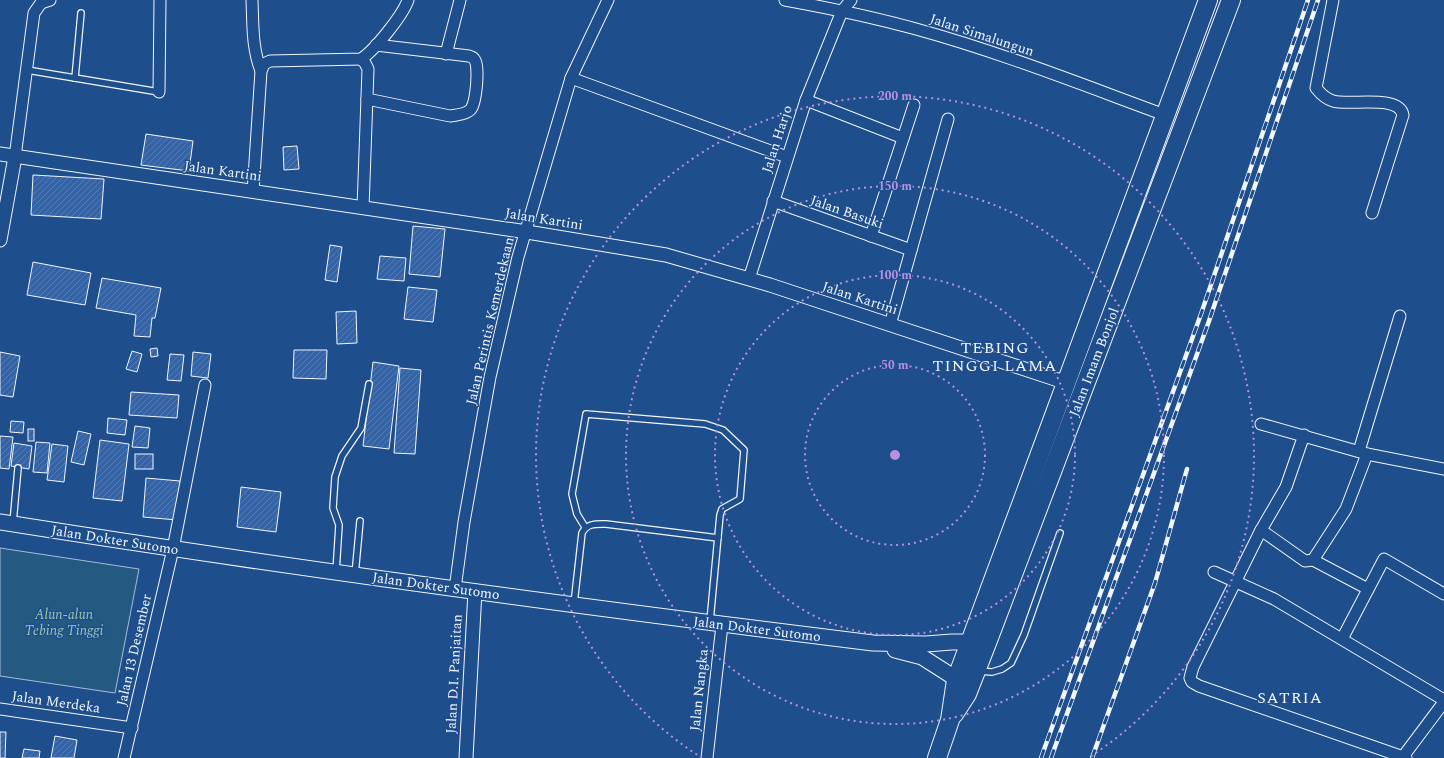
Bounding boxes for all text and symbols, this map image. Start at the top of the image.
street label: Jalan Simalungun [927,8,1037,62]
text: 200 m [878,87,912,106]
street label: Jalan Harjo [756,102,798,176]
street label: Jalan Kartini [183,155,263,187]
text: 150 m [878,177,912,196]
street label: Jalan Basuki [808,190,886,234]
street label: Jalan Kartini [504,202,584,236]
street label: Jalan Perintis Kemerdekaan [460,235,520,407]
text: 100 m [878,266,912,285]
street label: Jalan Kartini [819,276,901,320]
street label: Jalan Imam Bonjol [1064,304,1124,420]
district label: TEBING TINGGI LAMA [933,336,1057,378]
text: 50 m [881,356,909,375]
centre of rings [888,448,902,462]
street label: Jalan Dokter Sutomo [50,520,180,560]
street label: Jalan Dokter Sutomo [371,567,501,605]
street label: Jalan 13 Desember [111,591,157,708]
park label: Alun-alun Tebing Tinggi [25,604,103,641]
street label: Jalan Dokter Sutomo [692,611,822,647]
street label: Jalan D.I. Panjaitan [440,614,468,734]
street label: Jalan Nangka [684,648,714,732]
street label: Jalan Merdeka [10,685,102,719]
district label: SATRIA [1257,686,1323,710]

